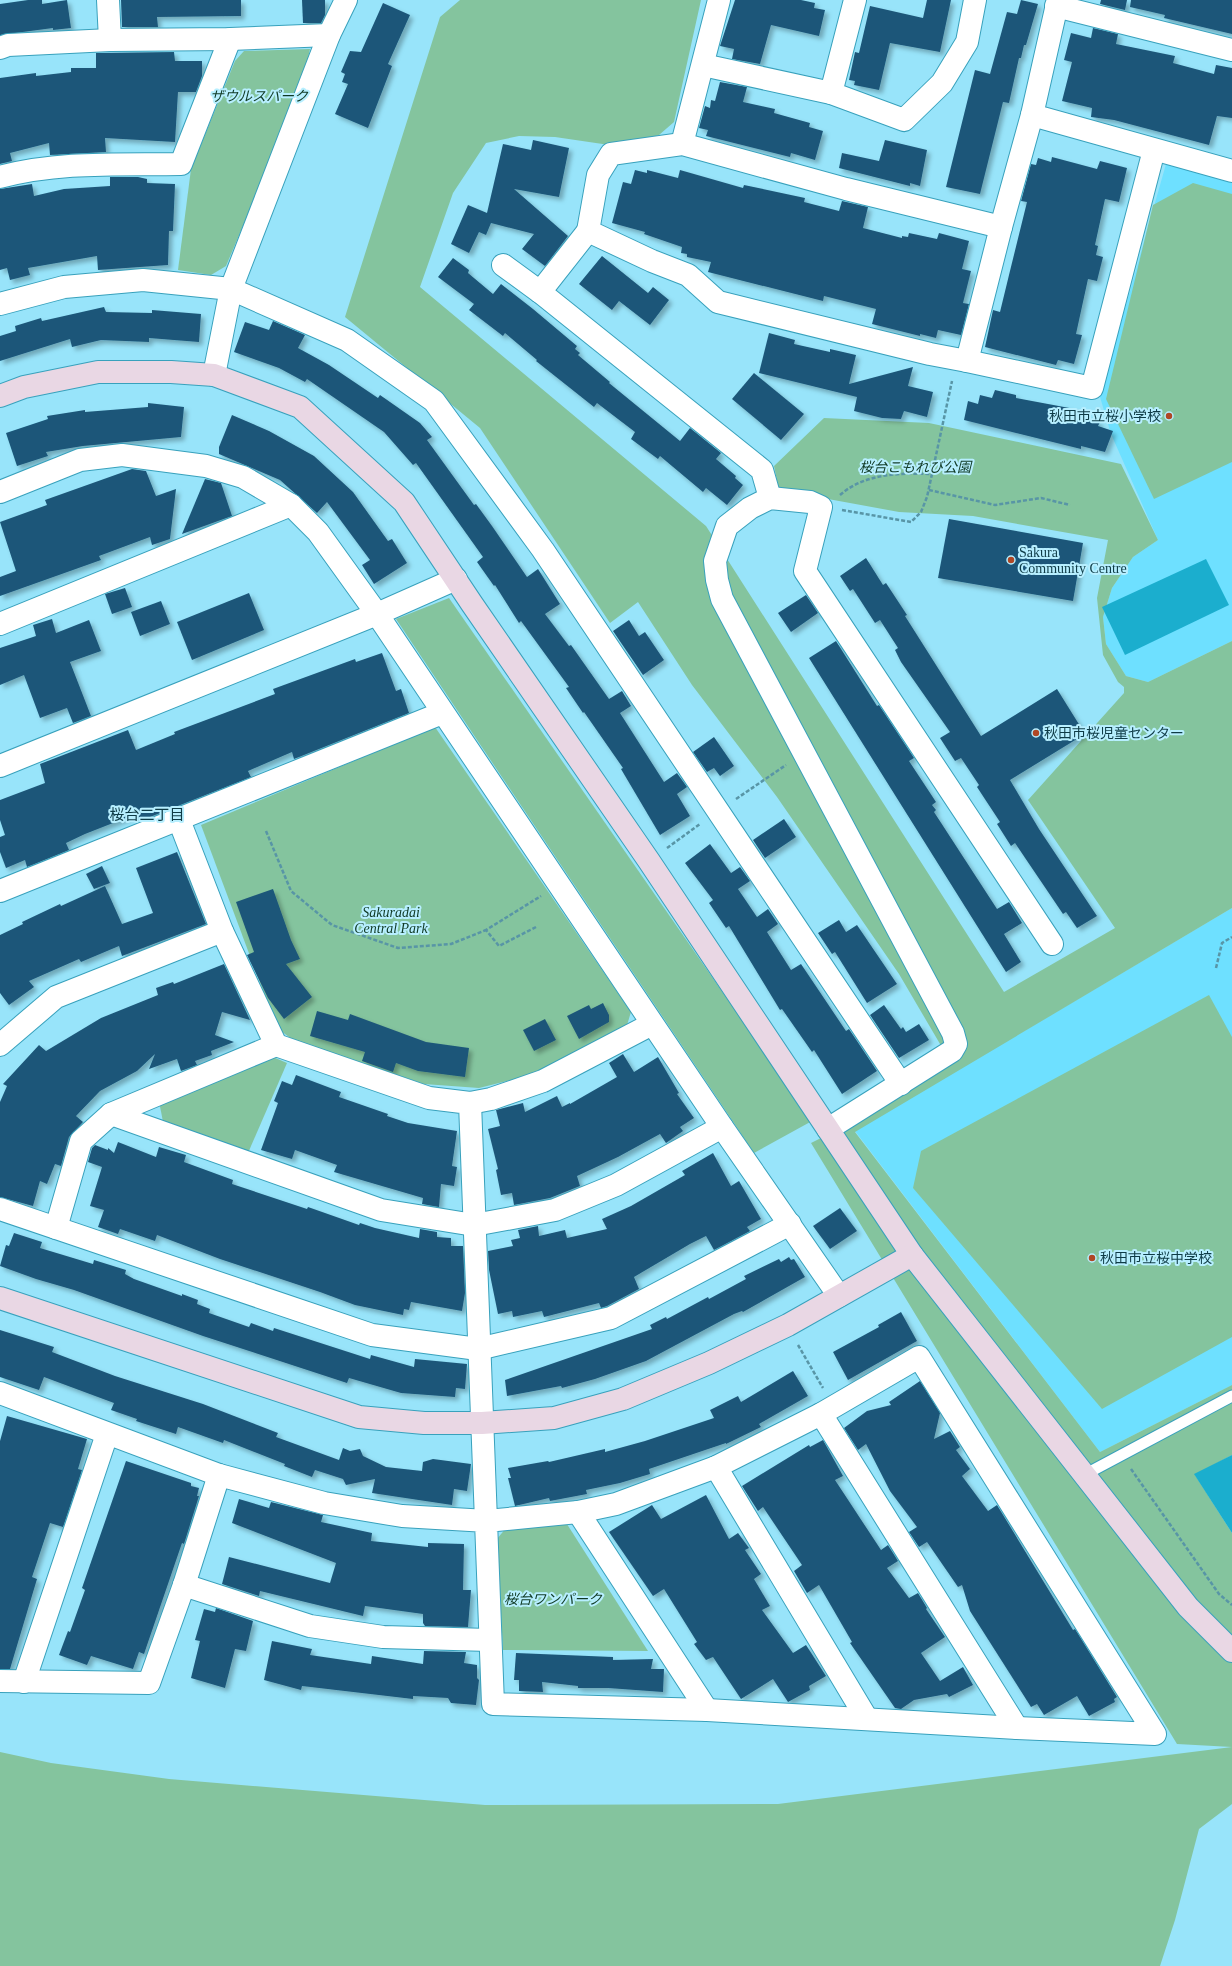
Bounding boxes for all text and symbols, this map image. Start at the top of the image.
park label: ザウルスパーク [210,89,309,104]
place label: 秋田市立桜小学校 [1049,409,1161,424]
marker: 秋田市立桜小学校 [1164,411,1174,421]
park label: 桜台こもれび公園 [859,460,973,475]
place label: Sakura Community Centre [1019,545,1127,576]
marker: Sakura Community Centre [1006,555,1016,565]
place label: 秋田市桜児童センター [1044,726,1184,741]
marker: 秋田市桜児童センター [1031,728,1041,738]
district label: 桜台二丁目 [109,807,185,823]
park label: Sakuradai Central Park [354,905,429,936]
place label: 秋田市立桜中学校 [1100,1251,1212,1266]
marker: 秋田市立桜中学校 [1087,1253,1097,1263]
park label: 桜台ワンパーク [504,1592,603,1607]

